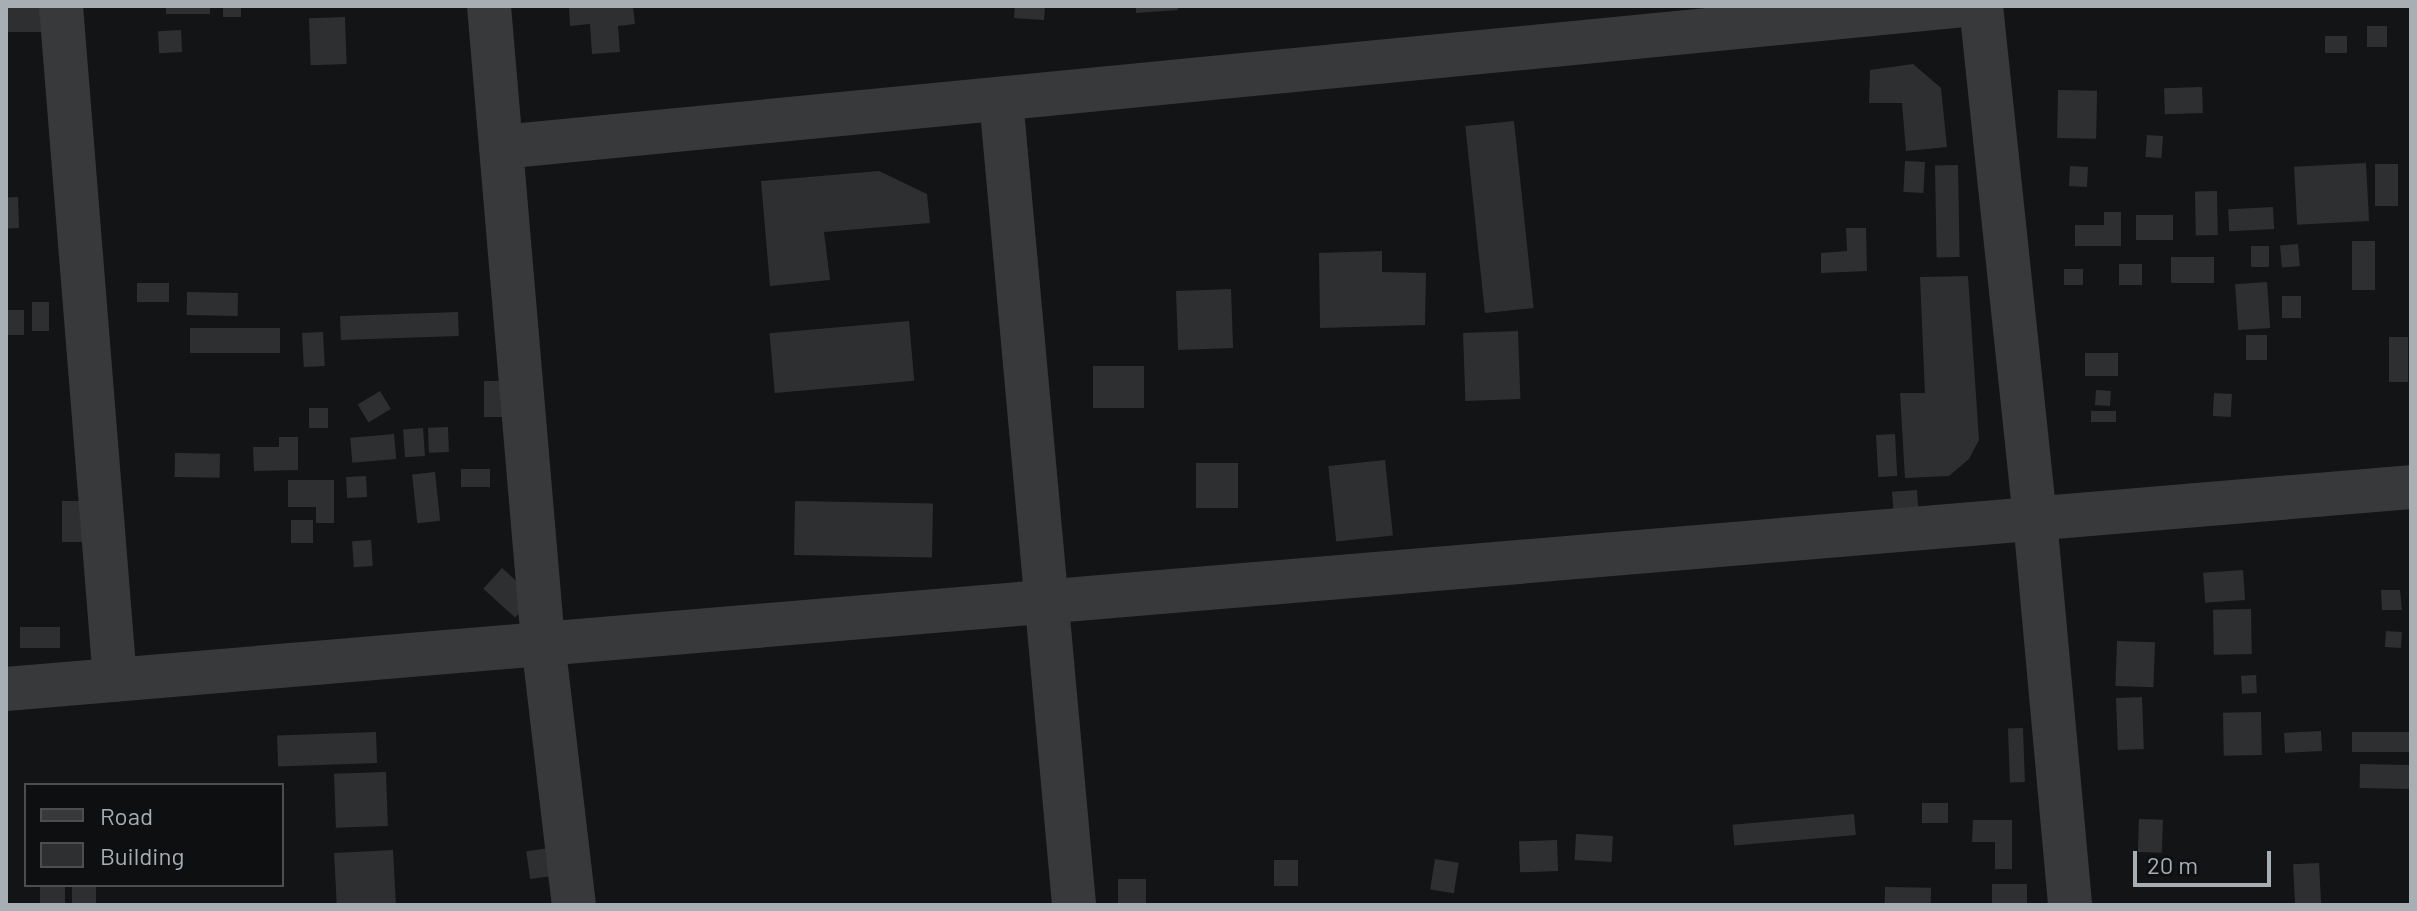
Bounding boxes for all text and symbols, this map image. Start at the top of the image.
legend [24,783,284,887]
text: Road [100,801,153,830]
scale bar [2137,835,2275,885]
text: Building [100,841,184,870]
text: 20 m [2147,850,2198,879]

